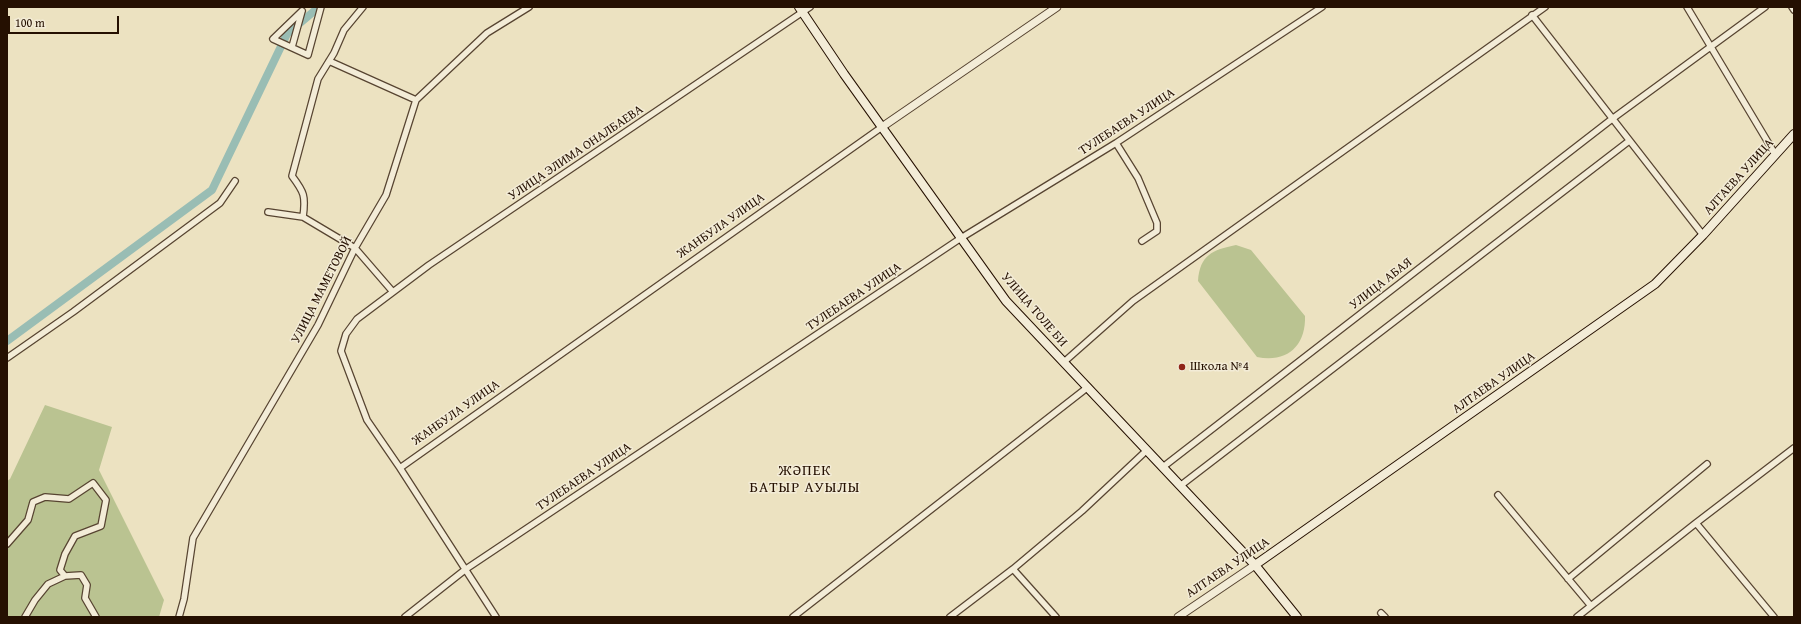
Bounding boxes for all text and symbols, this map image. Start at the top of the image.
scale bar [10,8,121,34]
text: 100 m [15,14,45,31]
street label: ТУЛЕБАЕВА УЛИЦА [1076,85,1178,159]
street label: УЛИЦА ЭЛИМА ОНАЛБАЕВА [506,102,646,204]
street label: АЛТАЕВА УЛИЦА [1701,136,1777,218]
street label: ЖАНБУЛА УЛИЦА [674,190,768,262]
street label: УЛИЦА МАМЕТОВОЙ [288,234,356,346]
street label: УЛИЦА АБАЯ [1347,255,1415,313]
street label: ТУЛЕБАЕВА УЛИЦА [804,259,904,335]
street label: УЛИЦА ТОЛЕ БИ [998,270,1070,350]
street label: АЛТАЕВА УЛИЦА [1450,349,1538,417]
place label: Школа №4 [1190,359,1249,375]
marker: Школа №4 [1177,362,1187,372]
street label: ЖАНБУЛА УЛИЦА [409,377,503,449]
street label: ТУЛЕБАЕВА УЛИЦА [534,439,634,515]
district label: ЖӘПЕК БАТЫР АУЫЛЫ [750,462,860,497]
street label: АЛТАЕВА УЛИЦА [1183,534,1273,602]

